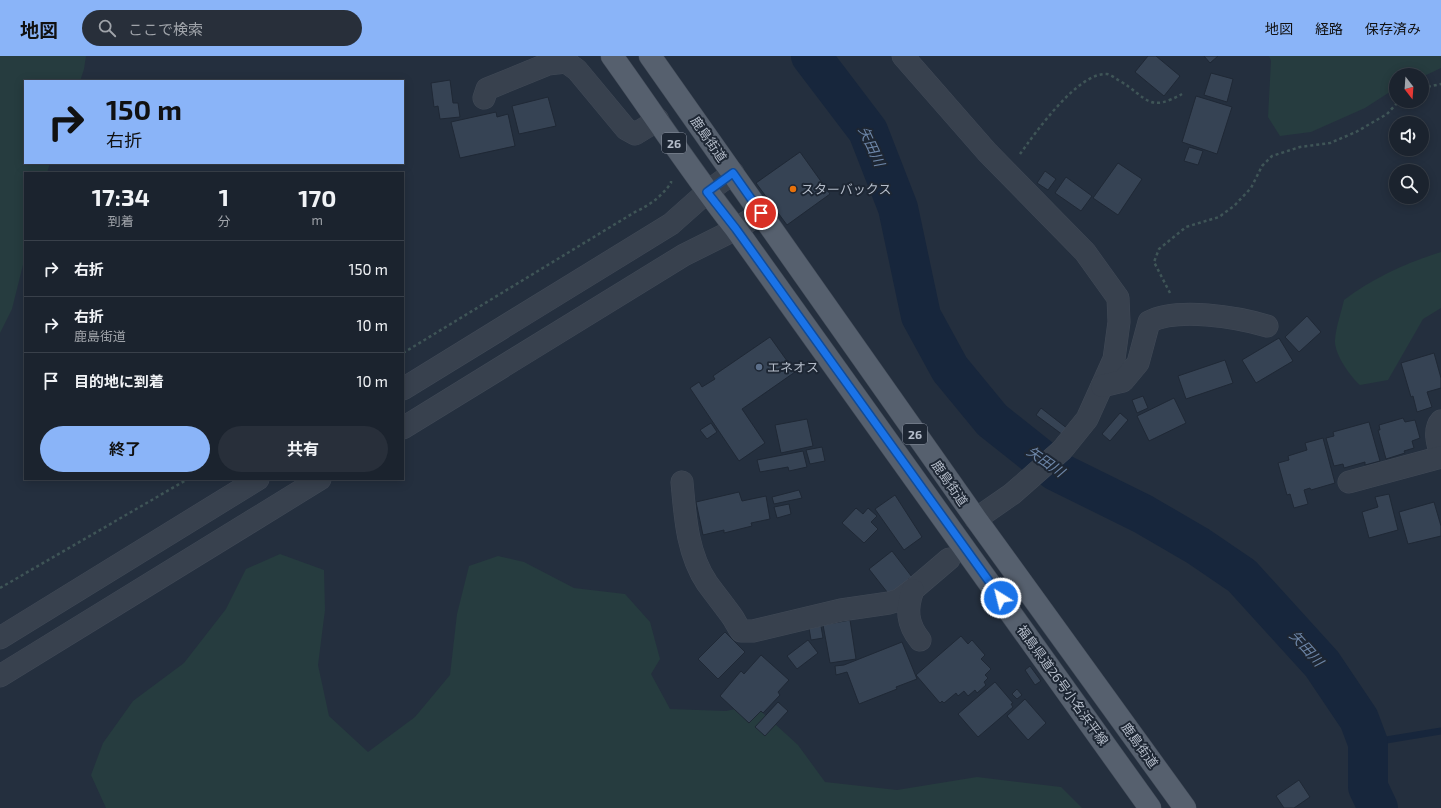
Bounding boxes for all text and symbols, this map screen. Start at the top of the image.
search box [82,10,362,46]
icon: search [96,17,118,39]
text: 地図 [20,18,58,41]
text: ここで検索 [128,20,203,38]
text: 地図 [1265,20,1293,37]
text: 経路 [1315,20,1343,37]
text: 保存済み [1365,20,1421,37]
north arrow [1389,68,1429,108]
map controls [1389,68,1429,204]
text: 150 m [106,92,182,126]
icon: right [40,96,92,148]
street label: 鹿島街道 [688,113,730,165]
button: sound [1389,116,1429,156]
water label: 矢田川 [855,123,889,170]
text: 右折 [106,129,142,151]
road number: 26 [662,133,686,153]
button: search [1389,164,1429,204]
place label: スターバックス [801,181,891,197]
text: 17:34 [92,182,150,211]
text: 1 [219,182,229,211]
text: 170 [298,183,336,212]
marker: スターバックス [788,184,798,194]
pin [744,196,778,230]
icon: arrive [750,202,772,224]
text: m [312,212,323,228]
text: 到着 [108,213,134,229]
text: 分 [217,213,230,229]
icon: right [40,258,62,280]
text: 右折 [74,260,104,278]
text: 150 m [348,260,388,278]
text: 右折 [74,307,104,325]
icon: right [40,314,62,336]
text: 10 m [356,316,388,334]
text: 鹿島街道 [74,328,126,344]
place label: エネオス [767,359,819,375]
marker: エネオス [754,362,764,372]
icon: arrive [40,370,62,392]
text: 目的地に到着 [74,372,164,390]
text: 10 m [356,372,388,390]
road number: 26 [903,424,927,444]
button: 終了 [40,426,210,472]
button: 共有 [218,426,388,472]
water label: 矢田川 [1024,442,1070,481]
street label: 鹿島街道 [929,457,971,509]
position arrow [980,577,1022,619]
street label: 福島県道26号小名浜平線 [1014,622,1112,748]
water label: 矢田川 [1287,627,1329,671]
street label: 鹿島街道 [1118,719,1162,771]

